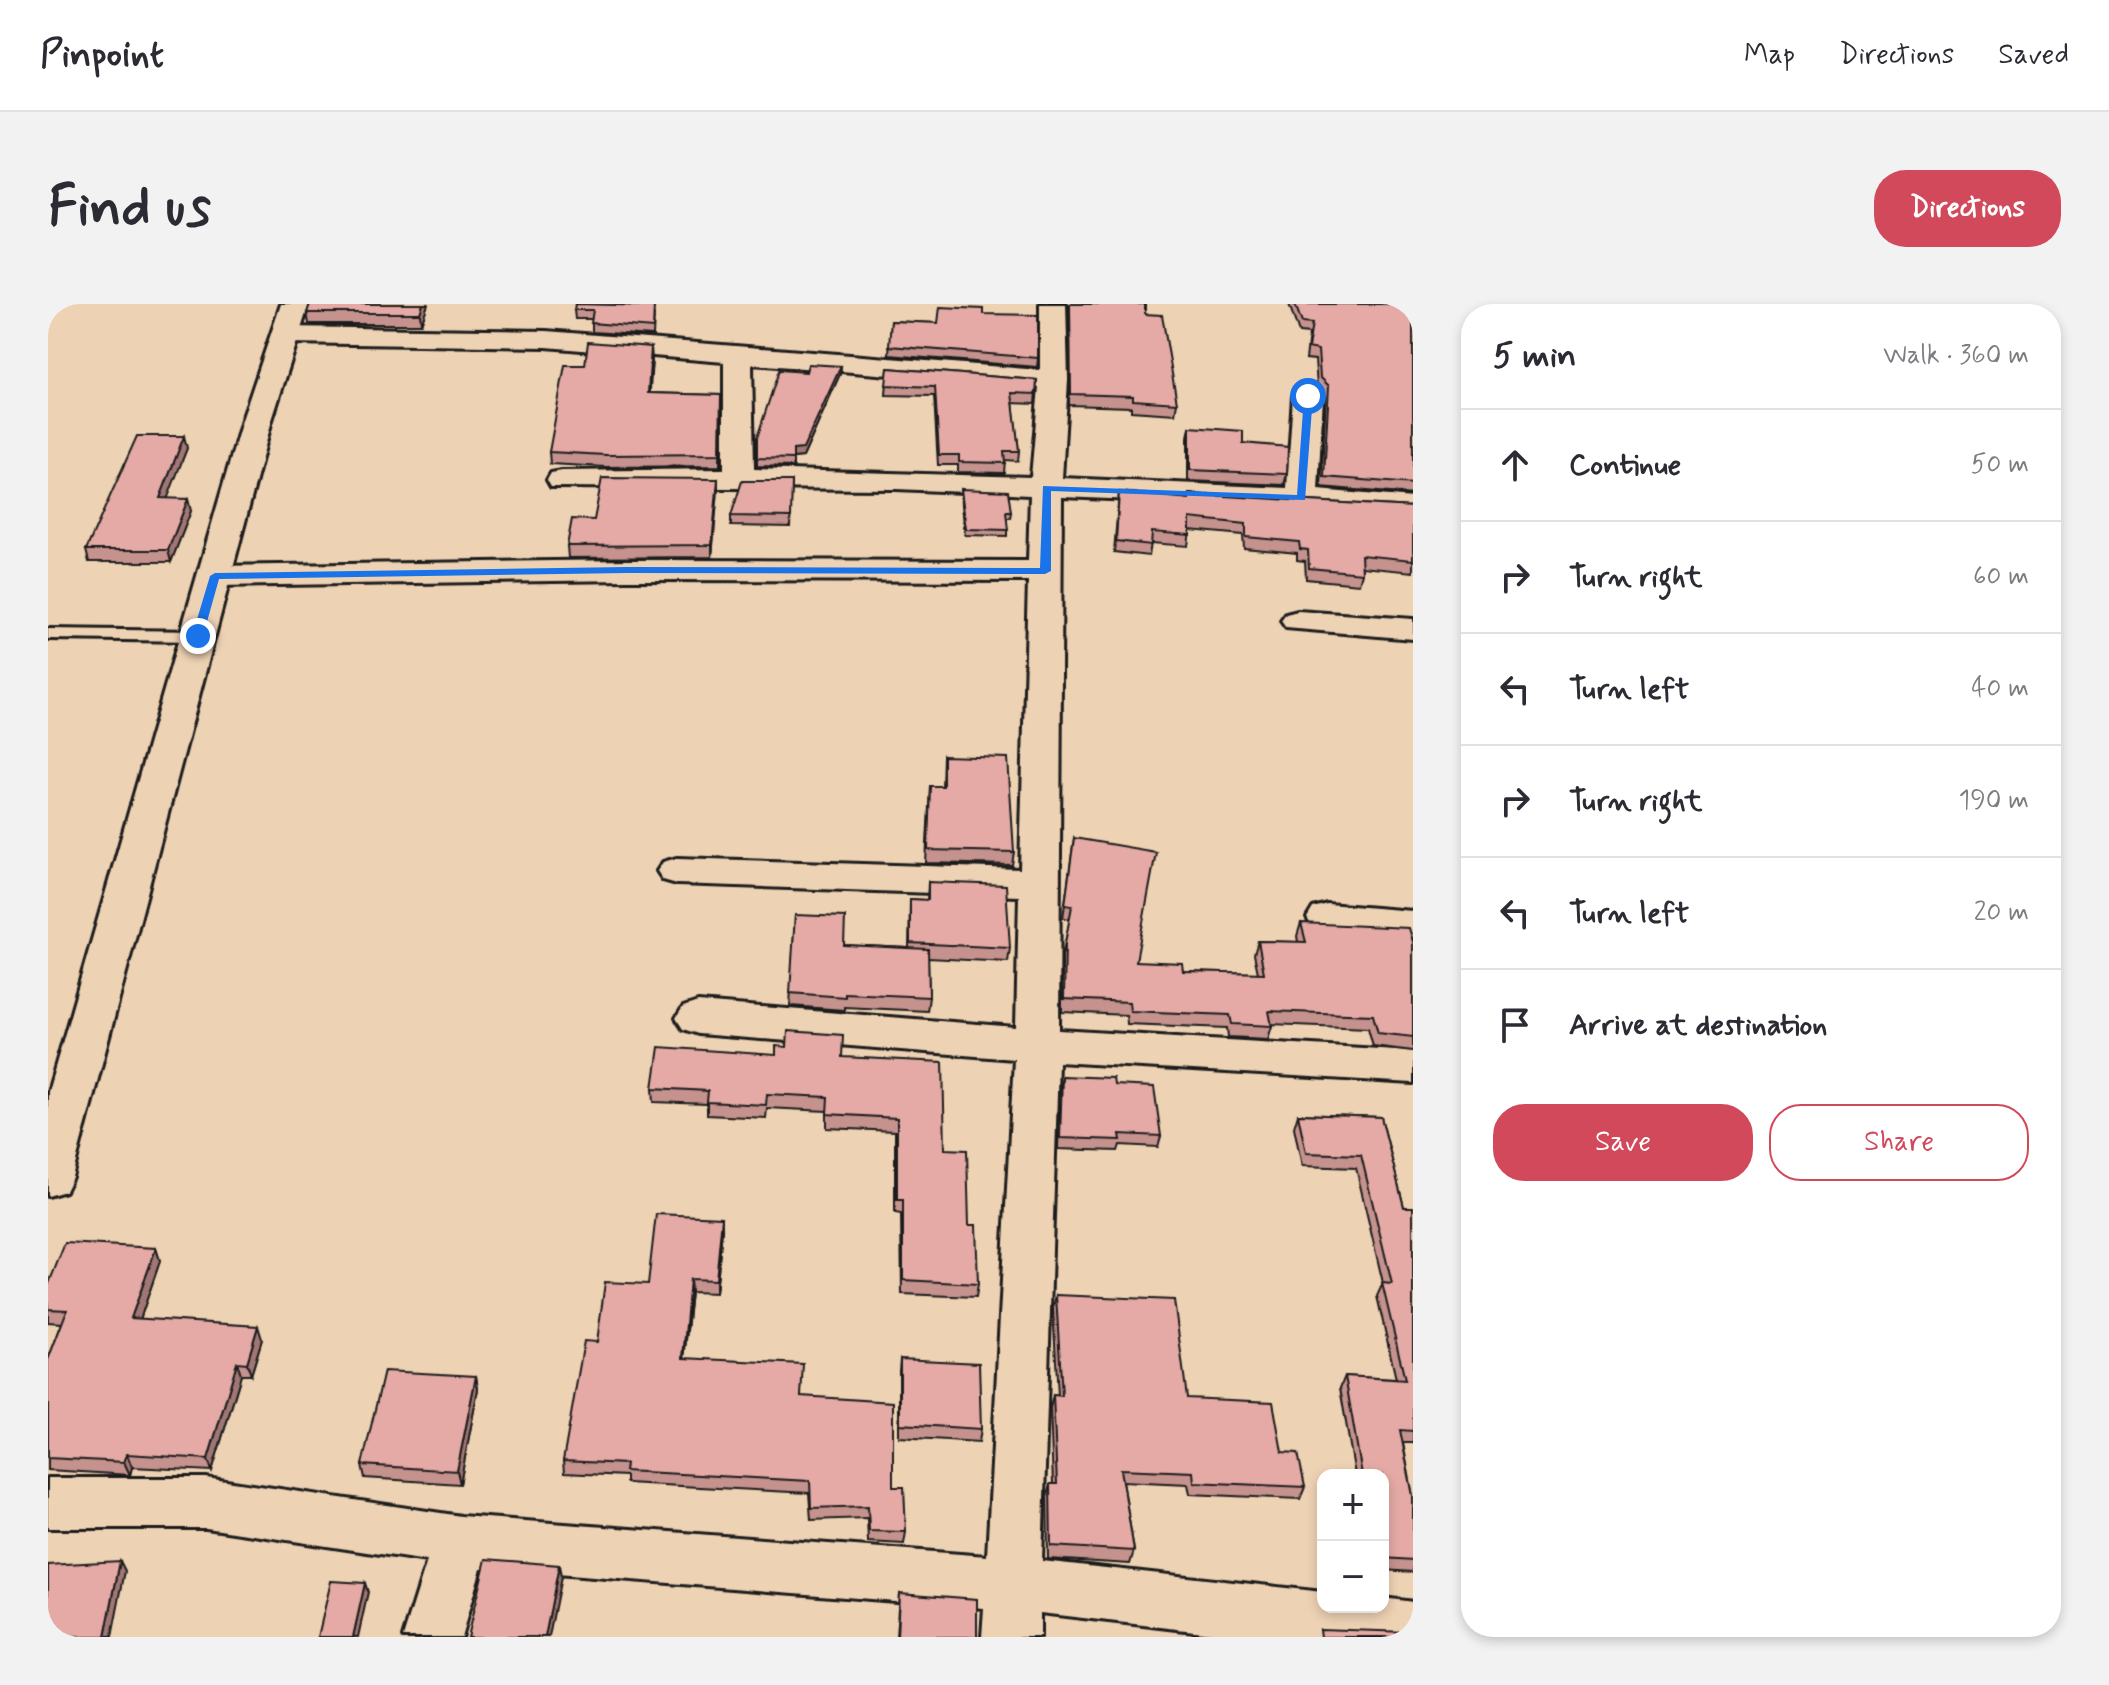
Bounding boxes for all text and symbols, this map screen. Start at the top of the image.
text: Pinpoint [40,31,164,80]
text: Map [1744,37,1795,74]
text: Directions [1839,37,1954,74]
text: Saved [1998,37,2069,74]
button: Directions [1874,170,2061,247]
text: Find us [48,172,211,245]
text: 5 min [1493,334,1576,379]
text: Walk · 360 m [1883,339,2029,373]
route start [1290,378,1326,414]
icon: ahead [1493,443,1537,487]
text: Continue [1569,446,1681,485]
text: 50 m [1971,448,2029,482]
icon: right [1493,555,1537,599]
text: Turn right [1569,558,1702,597]
text: 60 m [1973,560,2029,594]
route end [180,618,216,654]
icon: left [1493,667,1537,711]
text: Turn left [1569,670,1689,709]
text: 40 m [1971,672,2029,706]
icon: right [1493,779,1537,823]
text: Turn right [1569,782,1702,821]
text: 190 m [1959,784,2029,818]
icon: left [1493,891,1537,935]
text: Turn left [1569,894,1689,933]
text: 20 m [1974,896,2029,930]
icon: arrive [1493,1003,1537,1047]
text: Arrive at destination [1569,1006,1827,1045]
button: Save [1493,1104,1753,1181]
button: Share [1769,1104,2029,1181]
map controls [1317,1469,1389,1613]
button: + [1317,1469,1389,1541]
button: − [1317,1541,1389,1613]

